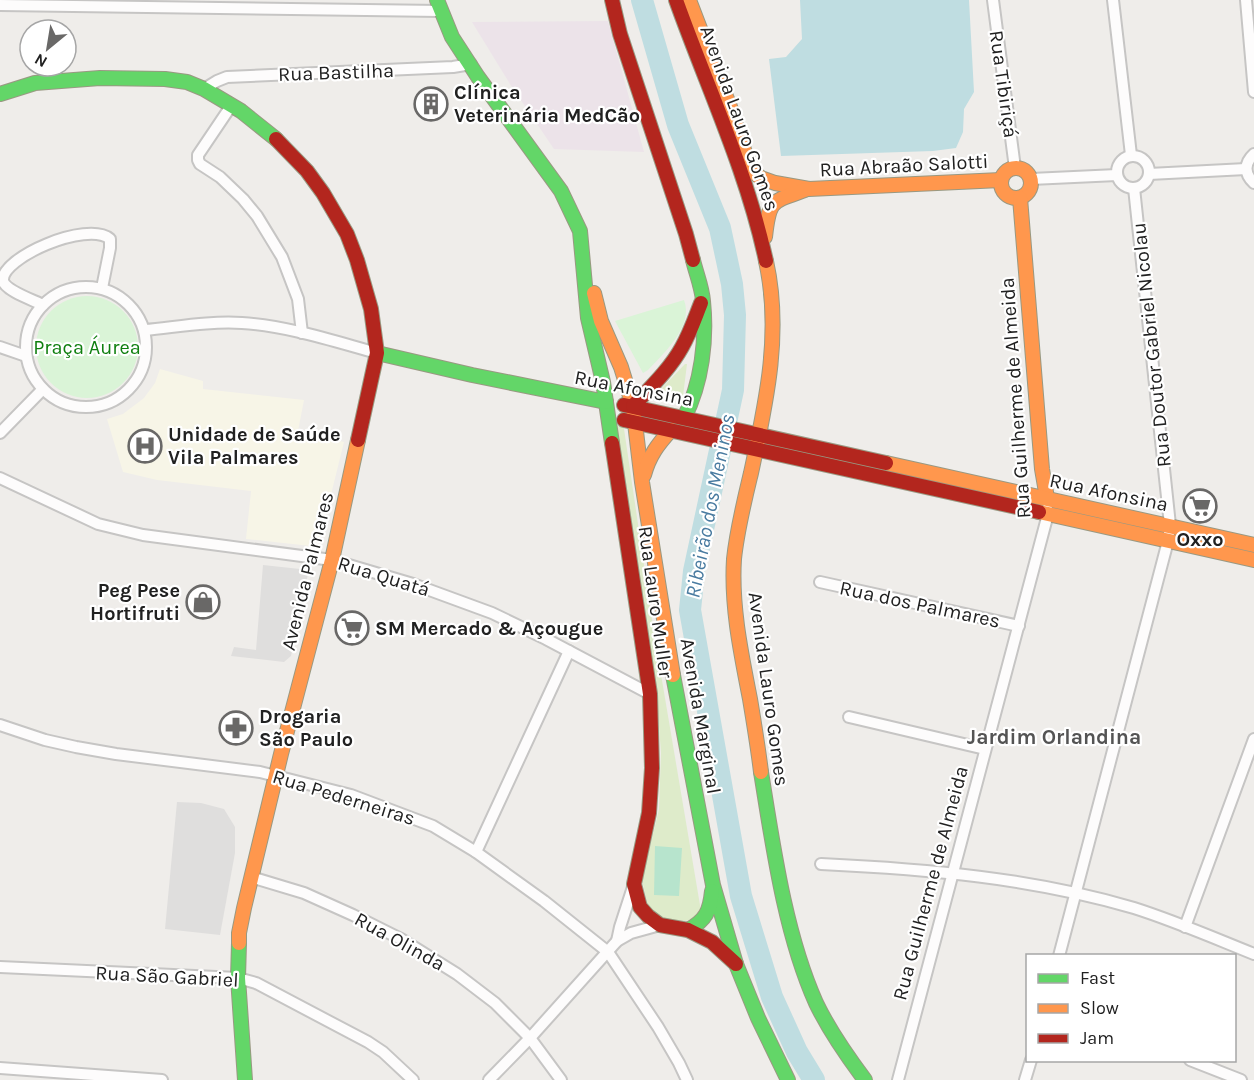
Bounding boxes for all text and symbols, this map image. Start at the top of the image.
north arrow [18,18,78,78]
street label: Avenida Lauro Gomes [695,22,784,214]
street label: Rua Tibiriçá [985,29,1022,139]
text: N [31,49,50,72]
street label: Rua Bastilha [278,59,395,86]
place label: Clínica Veterinária MedCão [454,81,640,127]
building icon: Clínica Veterinária MedCão [413,86,449,122]
street label: Rua Abraão Salotti [819,150,989,181]
street label: Rua Doutor Gabriel Nicolau [1127,221,1176,468]
street label: Rua Guilherme de Almeida [996,277,1035,519]
park label: Praça Áurea [33,335,141,359]
street label: Rua Afonsina [572,366,695,411]
water label: Ribeirão dos Meninos [680,412,740,600]
place label: Unidade de Saúde Vila Palmares [168,423,341,469]
hospital icon: Unidade de Saúde Vila Palmares [127,428,163,464]
street label: Rua Afonsina [1047,469,1170,516]
supermarket icon: Oxxo [1182,488,1218,524]
street label: Avenida Palmares [277,490,338,653]
street label: Rua Lauro Muller [633,525,678,680]
place label: Oxxo [1176,528,1224,551]
street label: Rua Quatá [335,552,433,601]
street label: Rua dos Palmares [838,576,1002,633]
place label: Peg Pese Hortifruti [90,579,180,625]
shop icon: Peg Pese Hortifruti [185,584,221,620]
street label: Avenida Lauro Gomes [743,591,794,788]
supermarket icon: SM Mercado & Açougue [334,610,370,646]
place label: SM Mercado & Açougue [375,617,603,640]
street label: Avenida Marginal [675,636,726,796]
place label: Drogaria São Paulo [259,705,353,751]
pharmacy icon: Drogaria São Paulo [218,710,254,746]
district label: Jardim Orlandina [967,725,1141,749]
street label: Rua Guilherme de Almeida [888,763,973,1003]
street label: Rua Pederneiras [270,765,418,830]
street label: Rua Olinda [351,907,449,976]
legend [1026,954,1236,1062]
street label: Rua São Gabriel [95,961,239,992]
text: Fast [1080,967,1115,989]
text: Slow [1080,997,1119,1019]
text: Jam [1080,1027,1114,1049]

